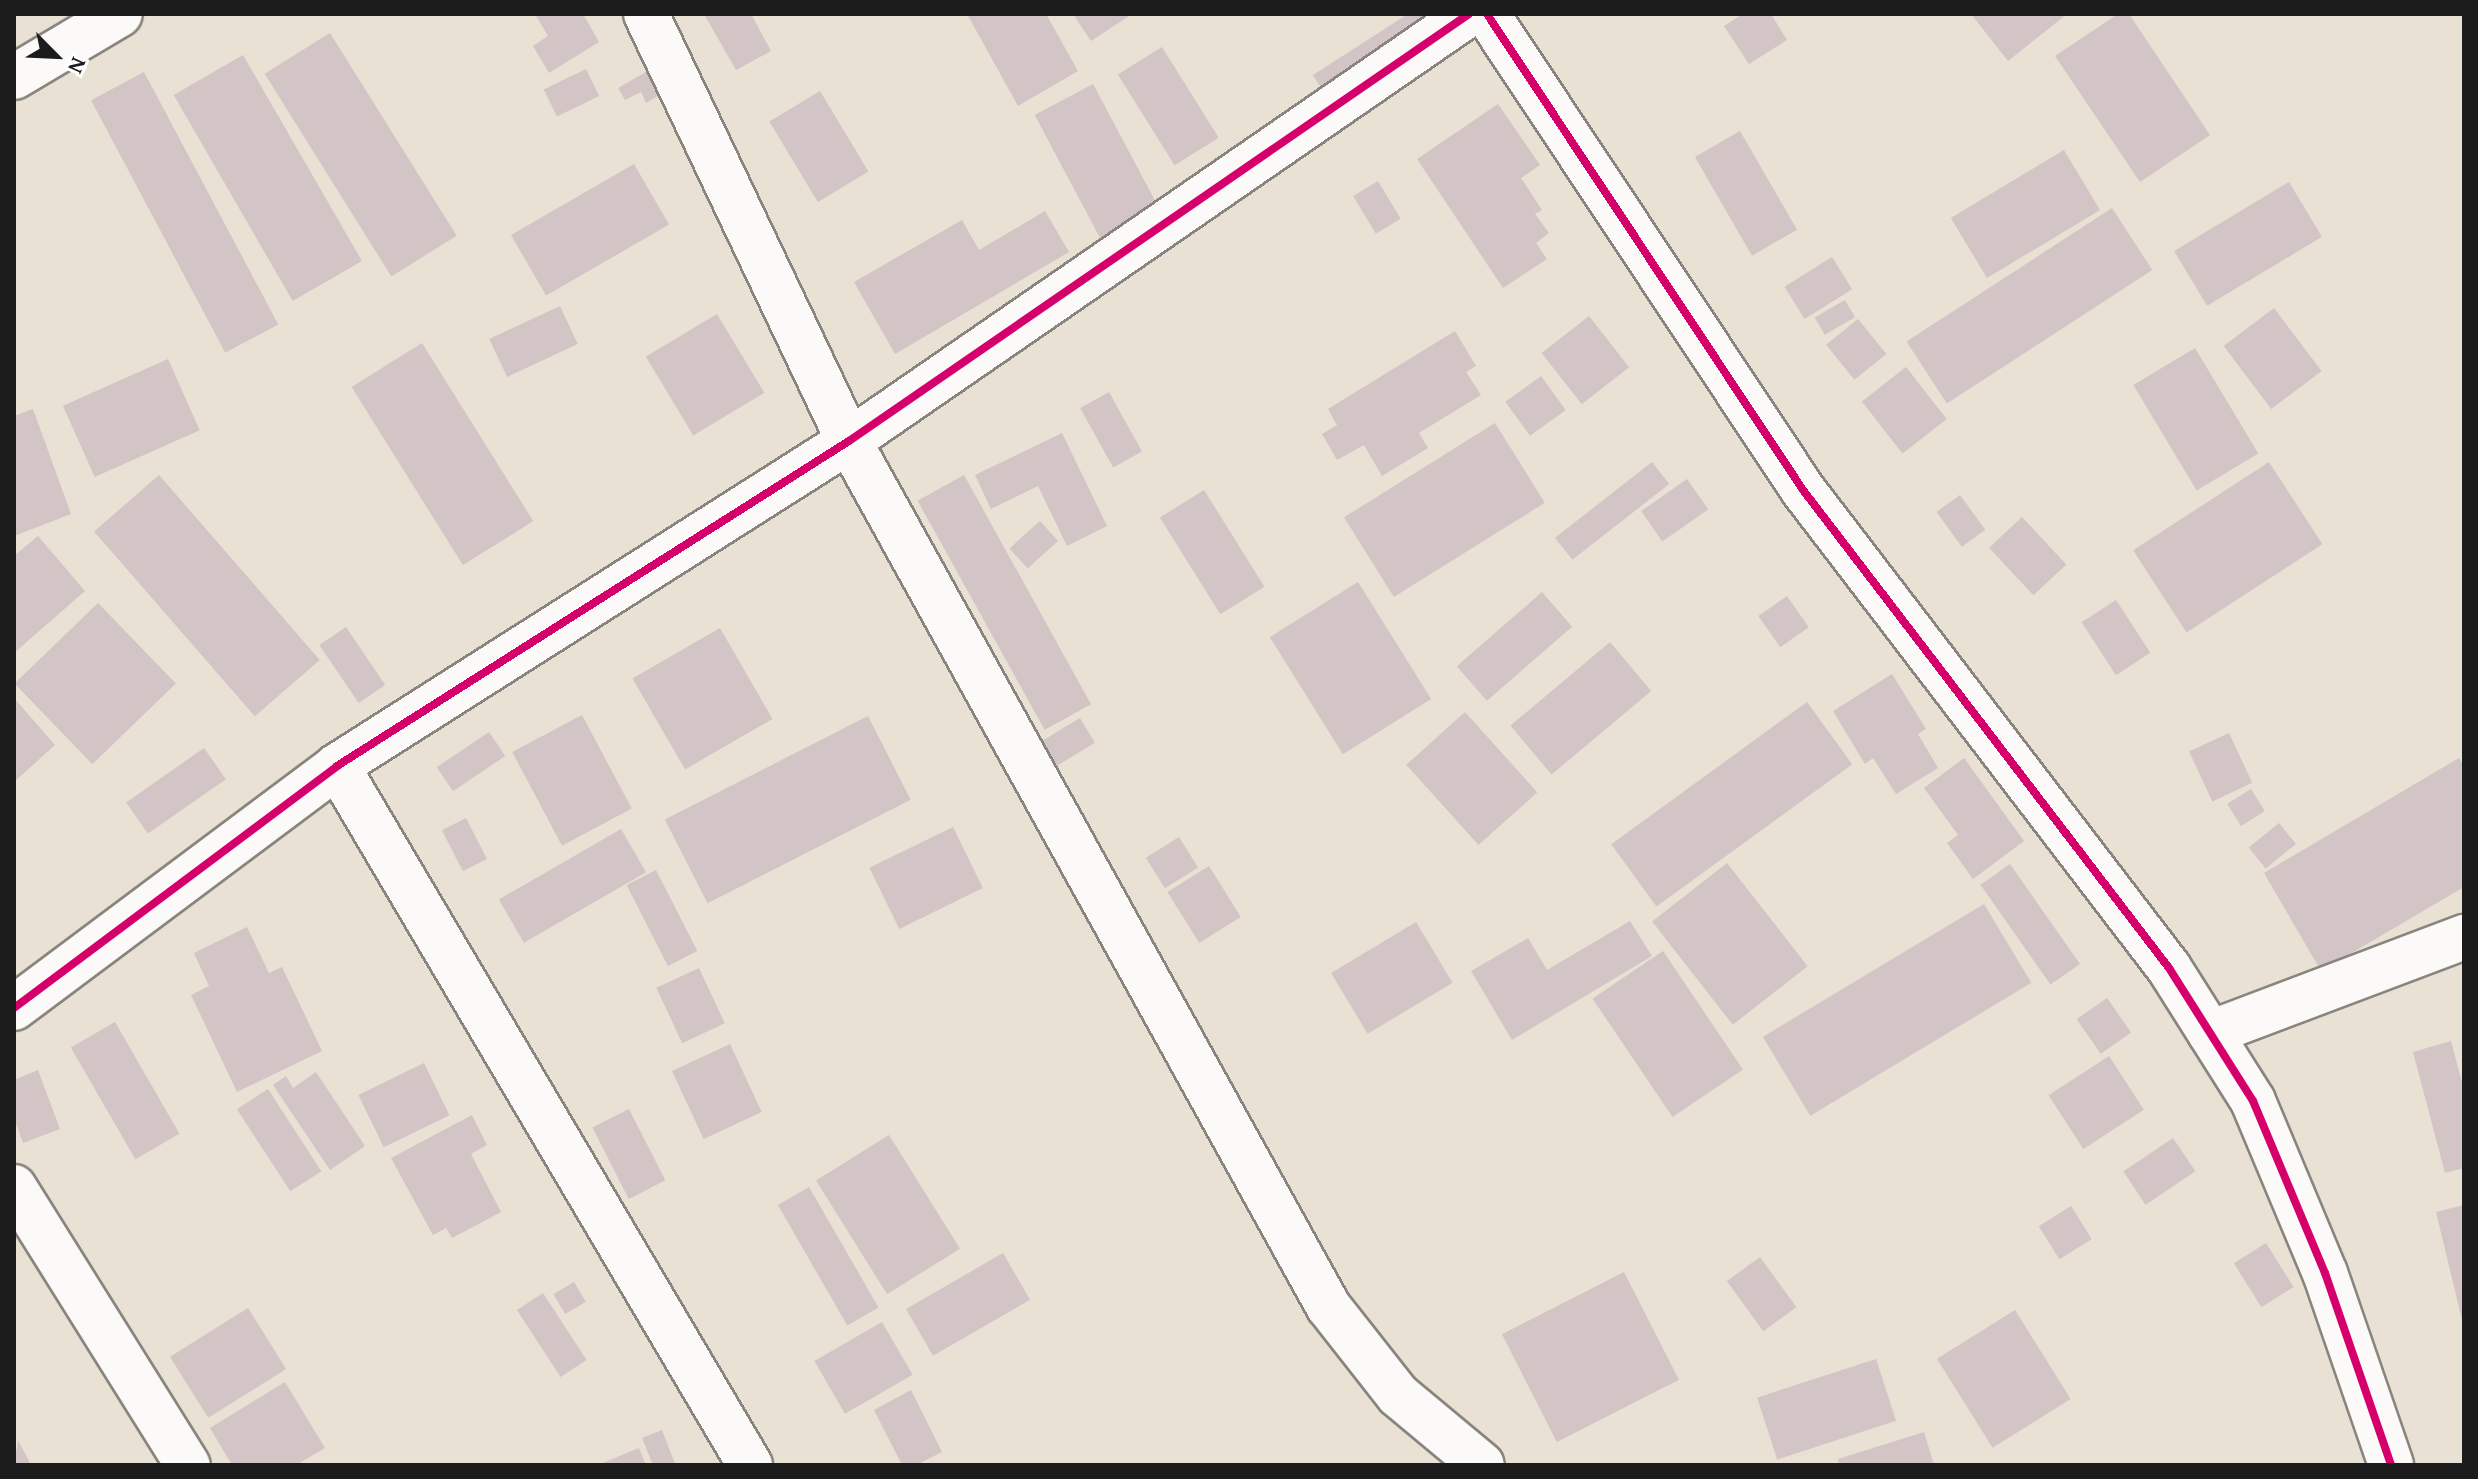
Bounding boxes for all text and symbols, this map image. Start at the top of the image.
north arrow [16,16,96,96]
text: N [60,53,96,79]

